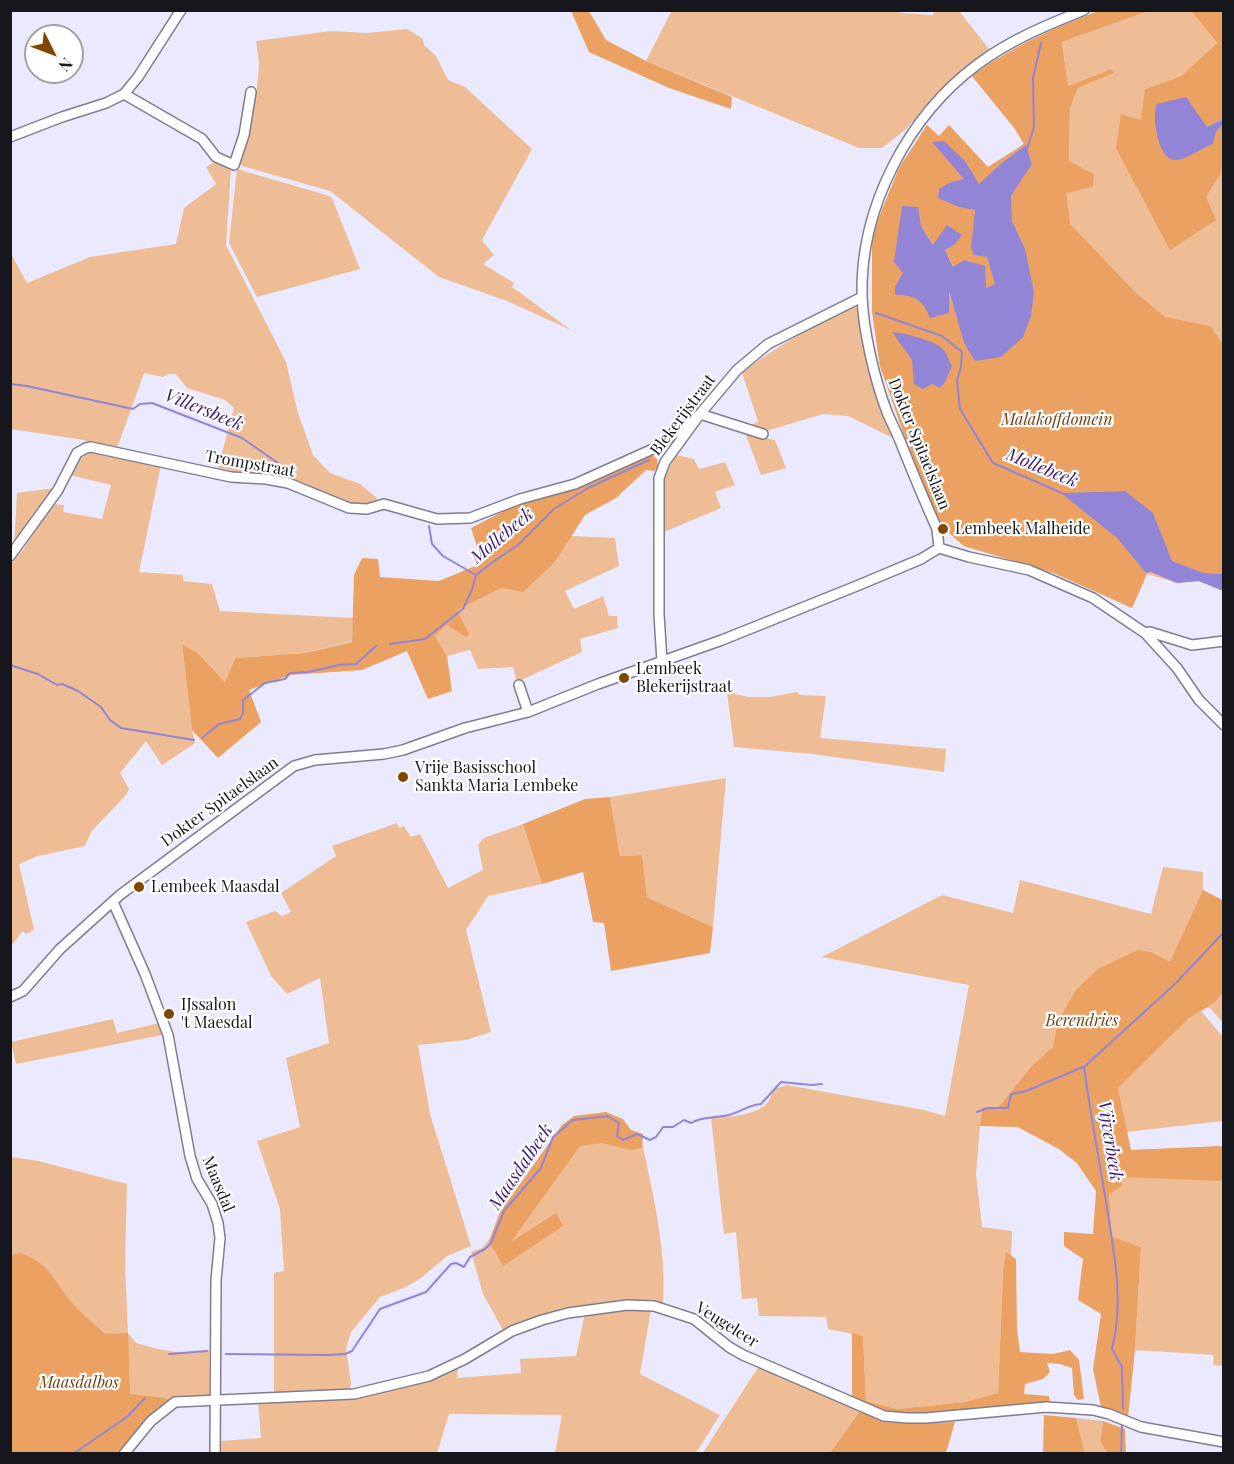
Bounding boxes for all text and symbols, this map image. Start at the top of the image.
north arrow [24,24,84,84]
text: N [55,54,78,76]
street label: Blekerijstraat [646,371,720,459]
street label: Dokter Spitaelslaan [884,376,954,512]
water label: Villersbeek [161,384,247,436]
park label: Malakoffdomein [1002,410,1112,430]
water label: Mollebeek [1003,444,1081,492]
street label: Trompstraat [204,447,296,481]
water label: Mollebeek [466,503,538,569]
place label: Lembeek Malheide [955,519,1091,539]
marker: Lembeek Malheide [936,522,950,536]
place label: Lembeek Blekerijstraat [636,659,732,697]
marker: Lembeek Blekerijstraat [617,671,631,685]
street label: Dokter Spitaelslaan [158,753,282,851]
place label: Vrije Basisschool Sankta Maria Lembeke [415,758,578,796]
marker: Vrije Basisschool Sankta Maria Lembeke [396,770,410,784]
place label: Lembeek Maasdal [151,877,279,897]
marker: Lembeek Maasdal [132,880,146,894]
place label: IJssalon 't Maesdal [181,995,253,1033]
marker: IJssalon 't Maesdal [162,1007,176,1021]
park label: Berendries [1046,1011,1118,1031]
water label: Vijverbeek [1093,1100,1127,1182]
water label: Maasdalbeek [484,1120,558,1214]
street label: Maasdal [198,1153,238,1215]
street label: Veugeleer [692,1298,762,1352]
park label: Maasdalbos [39,1373,119,1393]

